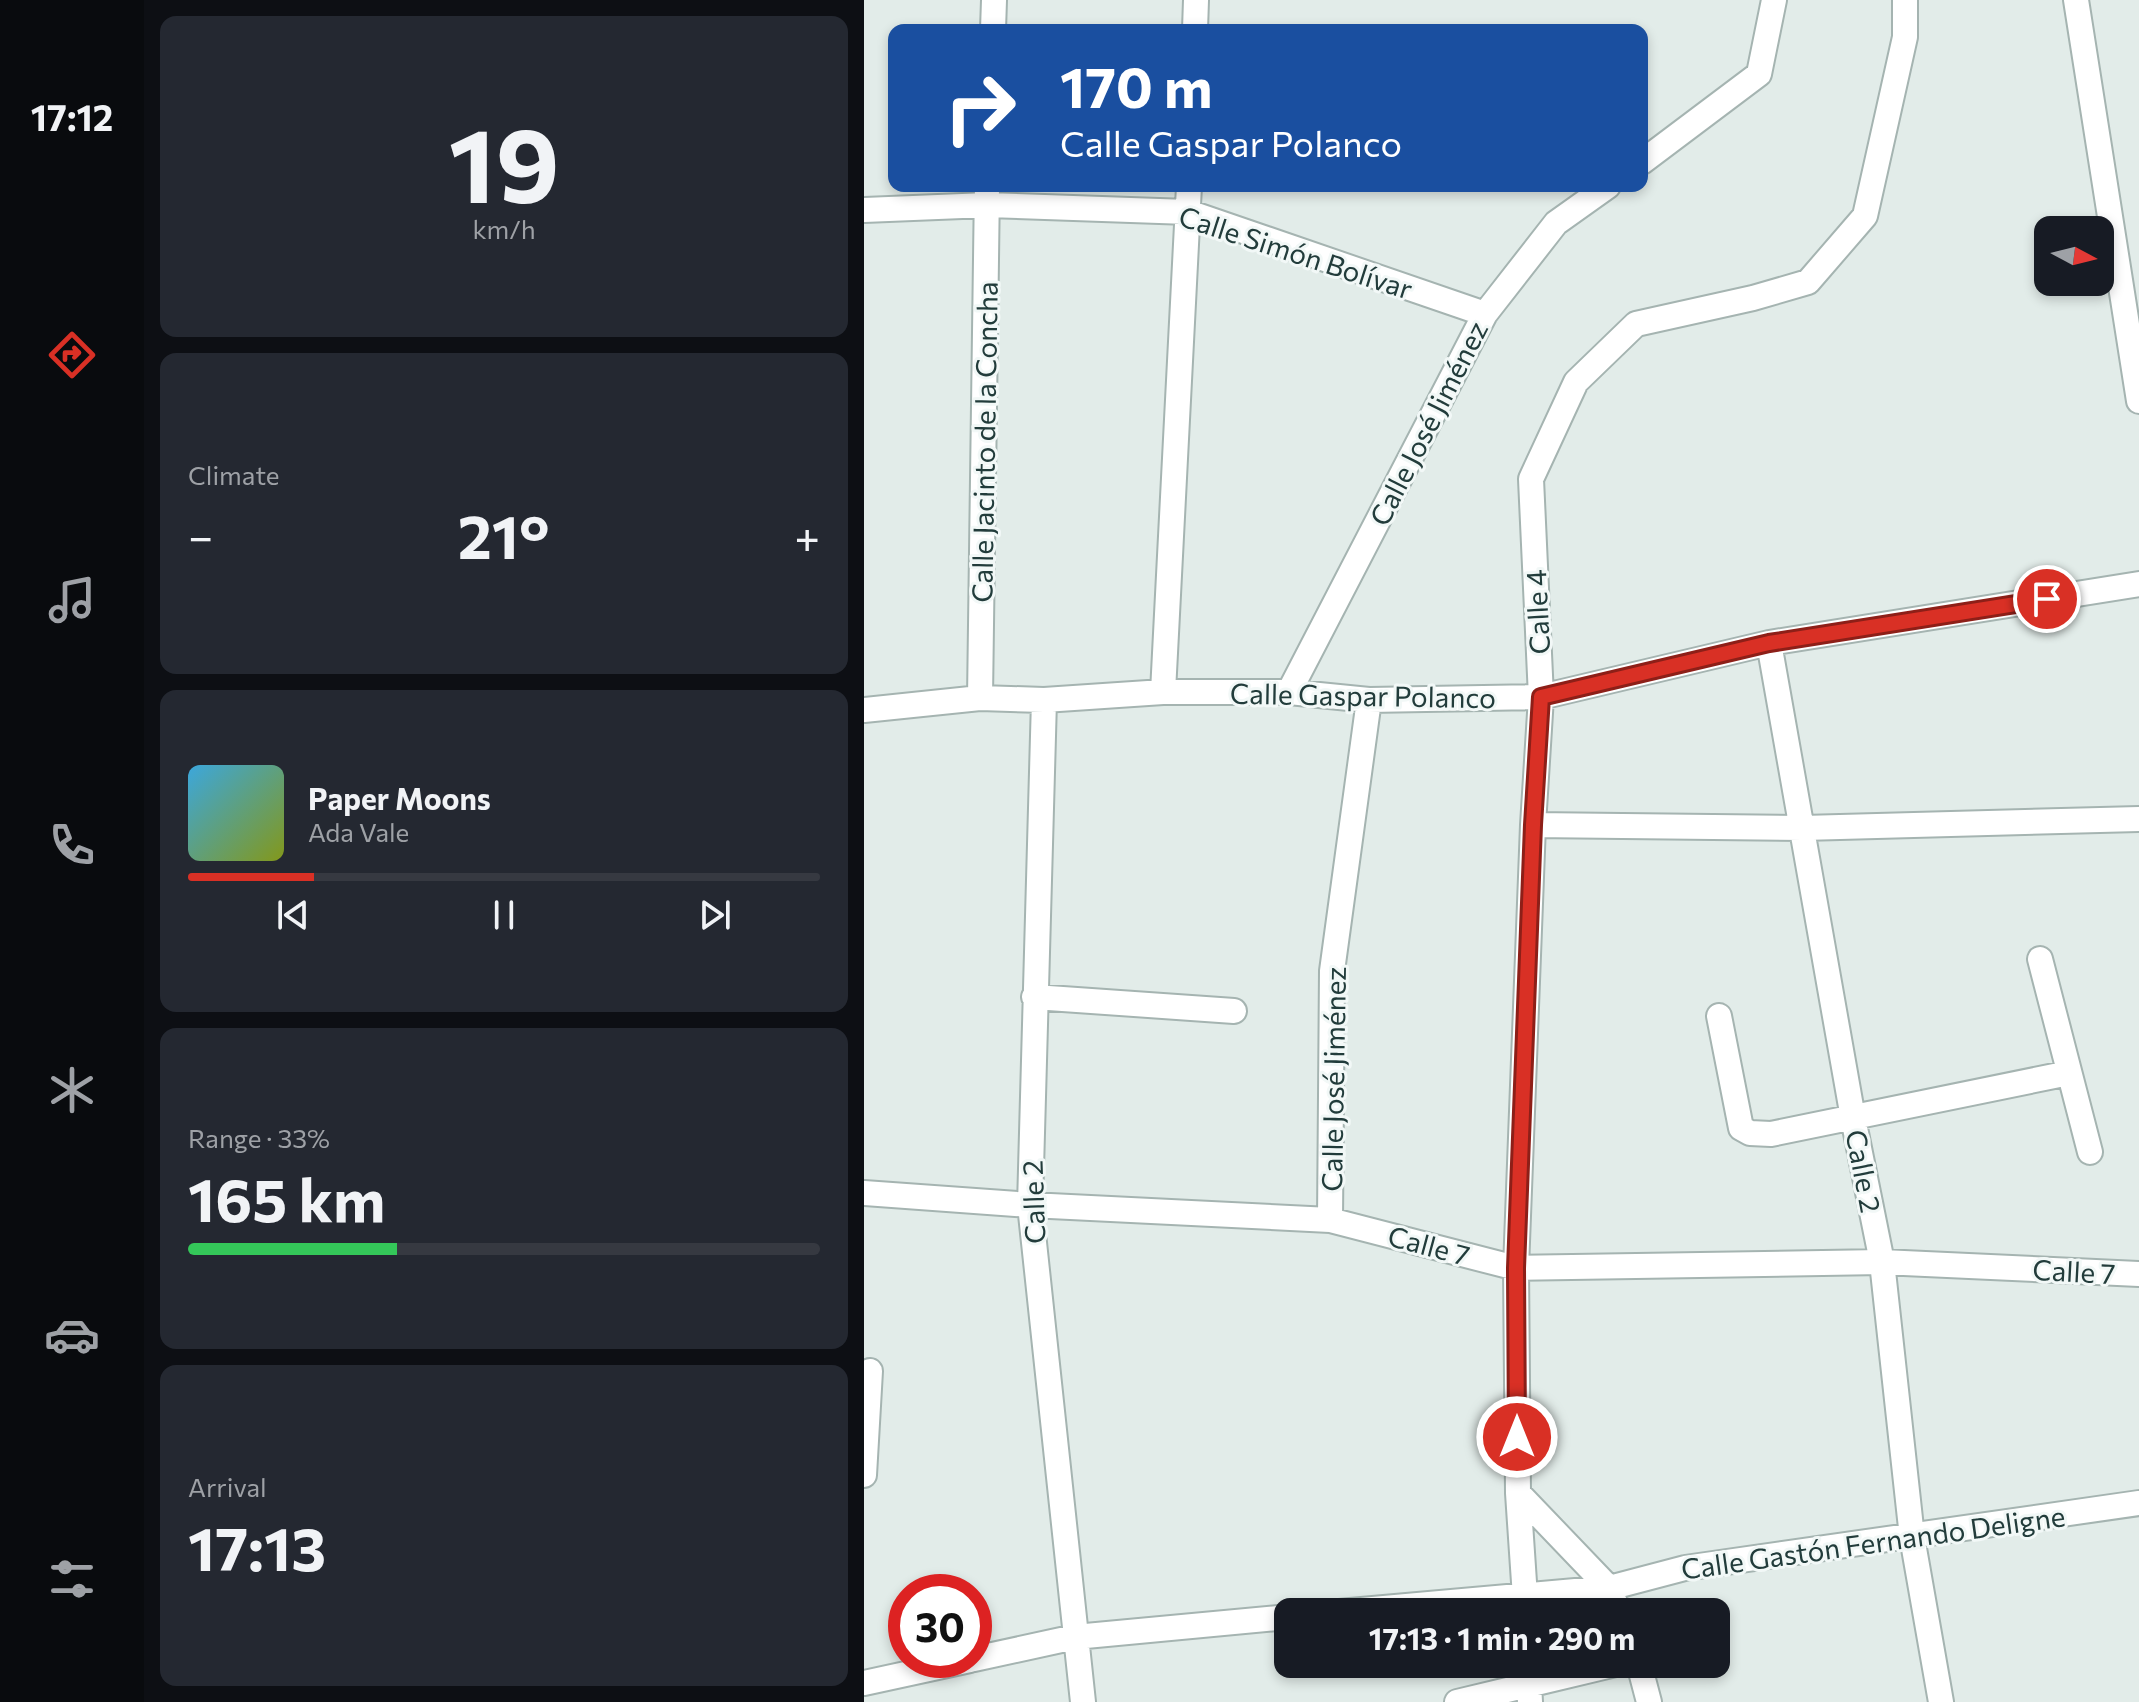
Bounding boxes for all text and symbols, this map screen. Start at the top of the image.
text: 170 m [1060,51,1213,120]
icon: right [928,56,1032,160]
text: 17:12 [31,94,113,138]
text: 19 [448,97,560,224]
text: Calle Gaspar Polanco [1060,120,1402,164]
street label: Calle Simón Bolívar [1175,198,1417,306]
text: km/h [472,213,536,244]
north arrow [2034,216,2114,296]
map controls [2034,216,2114,296]
street label: Calle Jacinto de la Concha [964,281,1004,603]
street label: Calle José Jiménez [1362,315,1494,531]
icon: directions [44,327,100,383]
text: Climate [188,459,280,490]
text: 21° [458,498,550,571]
text: − [188,508,213,562]
text: + [794,508,820,562]
pin [2013,565,2081,633]
street label: Calle 4 [1518,568,1556,655]
icon: music [44,572,100,628]
icon: arrive [2025,577,2069,621]
street label: Calle Gaspar Polanco [1230,676,1496,714]
text: Paper Moons [308,779,491,816]
text: Ada Vale [308,816,409,847]
icon: phone [44,817,100,873]
icon: previous [271,893,315,937]
icon: pause [482,893,526,937]
icon: next [693,893,737,937]
street label: Calle José Jiménez [1314,966,1352,1192]
icon: climate [44,1062,100,1118]
text: Range · 33% [188,1122,330,1153]
street label: Calle 2 [1839,1127,1889,1215]
street label: Calle 2 [1015,1160,1051,1244]
text: 165 km [188,1161,385,1234]
street label: Calle 7 [1385,1218,1473,1272]
street label: Calle 7 [2032,1252,2116,1290]
icon: car [44,1307,100,1363]
position arrow [1475,1395,1559,1479]
text: Arrival [188,1471,267,1502]
street label: Calle Gastón Fernando Deligne [1679,1498,2067,1586]
text: 17:13 [188,1510,326,1583]
icon: filters [44,1551,100,1607]
speed limit sign: 30 [888,1574,992,1678]
text: 17:13 · 1 min · 290 m [1369,1619,1635,1656]

